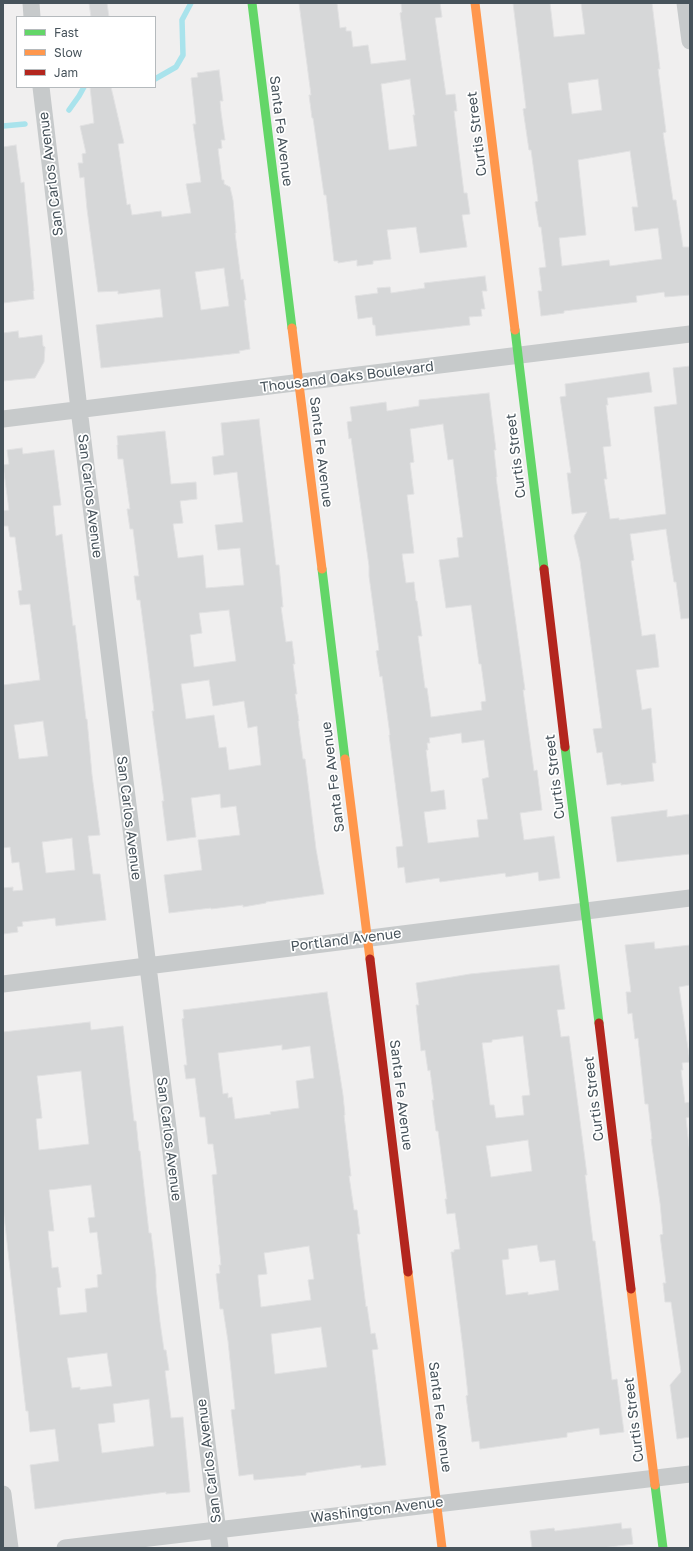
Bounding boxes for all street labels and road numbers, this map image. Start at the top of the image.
street label: Santa Fe Avenue [266,75,296,187]
street label: Curtis Street [463,91,491,177]
street label: San Carlos Avenue [35,111,67,237]
street label: Thousand Oaks Boulevard [259,358,435,396]
street label: Santa Fe Avenue [306,396,336,508]
street label: Curtis Street [502,413,530,499]
street label: San Carlos Avenue [74,433,106,559]
street label: Santa Fe Avenue [318,721,348,833]
street label: Curtis Street [541,734,569,820]
street label: San Carlos Avenue [113,755,145,881]
street label: Portland Avenue [290,925,402,955]
street label: Santa Fe Avenue [386,1039,416,1151]
street label: Curtis Street [580,1056,608,1142]
street label: San Carlos Avenue [153,1076,185,1202]
street label: Santa Fe Avenue [425,1361,455,1473]
street label: Curtis Street [620,1377,648,1463]
street label: San Carlos Avenue [193,1398,225,1524]
street label: Washington Avenue [310,1494,444,1526]

